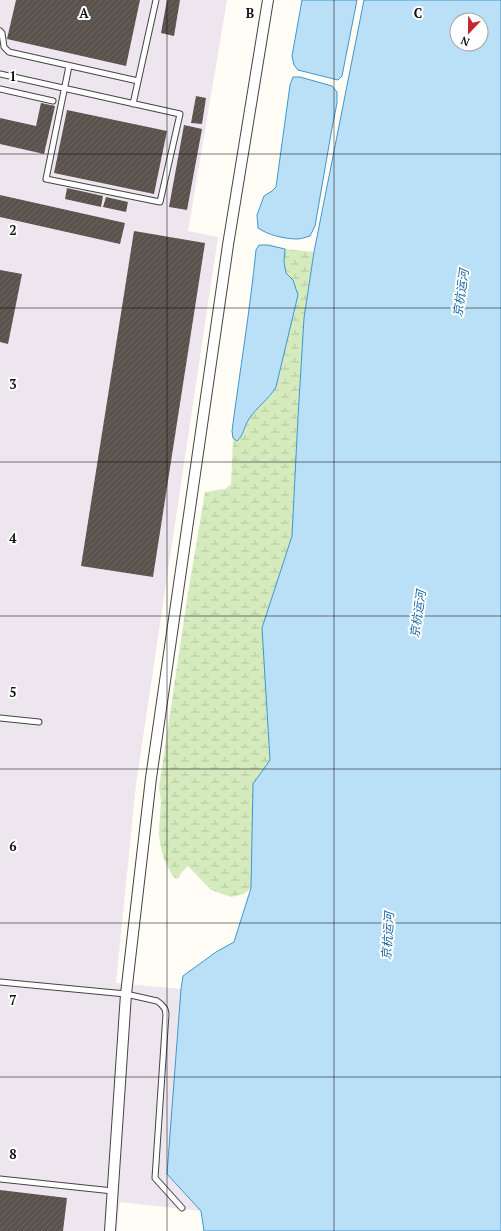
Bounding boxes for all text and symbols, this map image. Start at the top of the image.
text: A [79,4,89,22]
text: B [246,4,254,22]
text: C [414,4,422,22]
north arrow [449,12,489,52]
text: N [458,33,472,49]
text: 1 [9,67,17,85]
text: 2 [9,221,17,239]
water label: 京杭运河 [450,266,472,318]
text: 3 [9,375,17,393]
text: 4 [9,529,17,547]
water label: 京杭运河 [407,587,429,639]
text: 5 [9,683,17,701]
text: 6 [9,837,17,855]
water label: 京杭运河 [378,910,397,960]
text: 7 [9,991,17,1009]
text: 8 [9,1145,17,1163]

